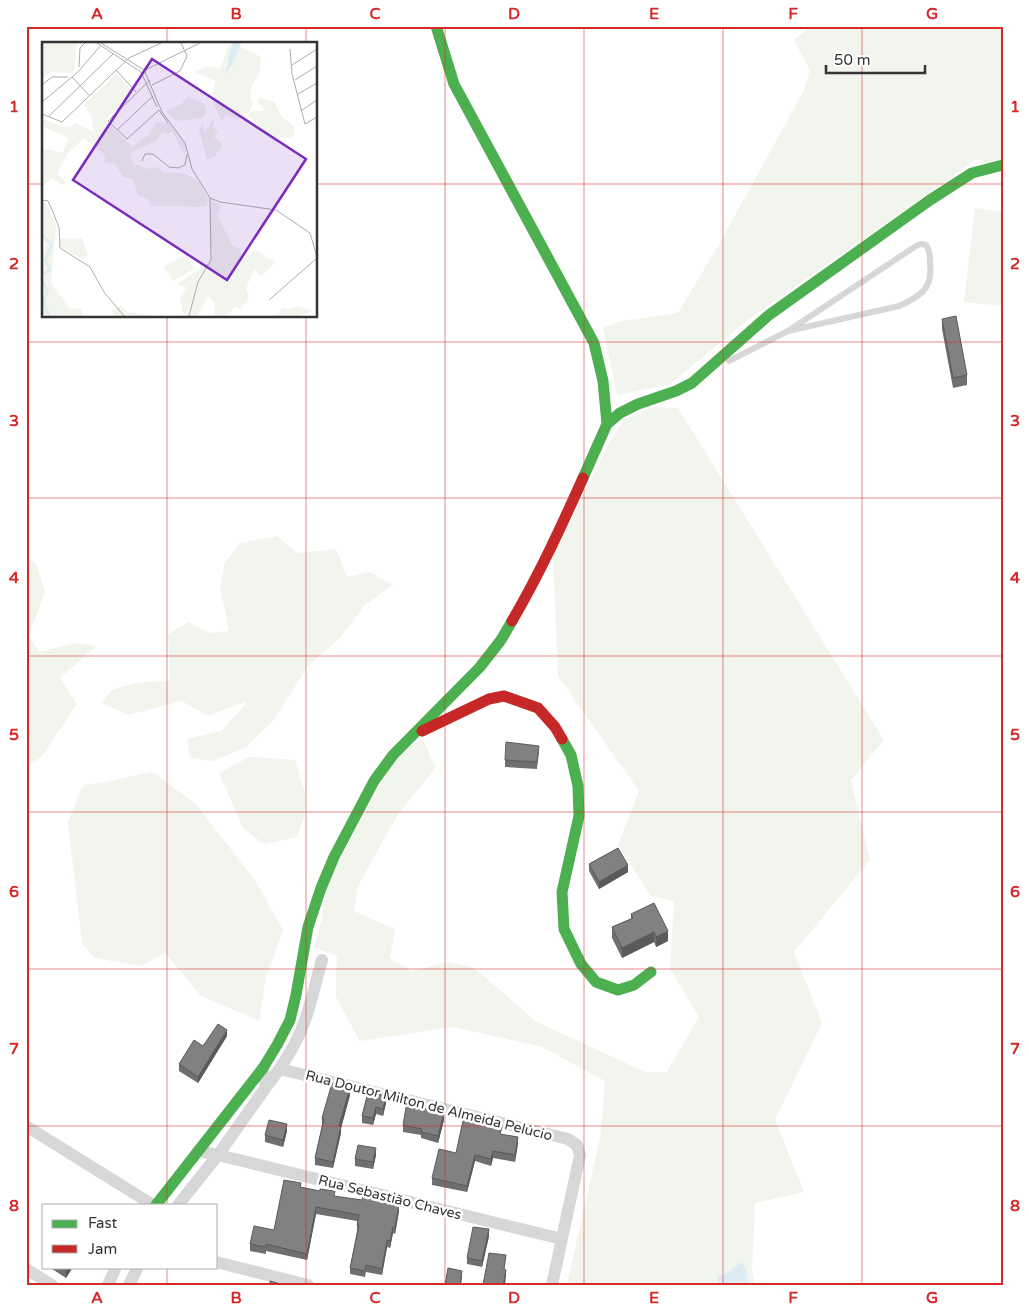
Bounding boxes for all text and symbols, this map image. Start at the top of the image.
text: A [91,4,103,24]
text: B [230,4,242,24]
text: C [369,4,381,24]
text: D [508,4,520,24]
text: E [649,4,659,24]
text: F [788,4,798,24]
text: G [926,4,938,24]
inset map [42,42,318,318]
scale bar [826,42,925,74]
text: 50 m [834,51,871,69]
text: 1 [9,97,19,117]
text: 1 [1010,97,1020,117]
text: 2 [9,254,19,274]
text: 2 [1010,254,1020,274]
text: 3 [9,411,19,431]
text: 3 [1010,411,1020,431]
text: 4 [9,568,19,588]
text: 4 [1010,568,1020,588]
text: 5 [9,725,19,745]
text: 5 [1010,725,1020,745]
text: 6 [9,882,19,902]
text: 6 [1010,882,1020,902]
text: 7 [9,1039,19,1059]
text: 7 [1010,1039,1020,1059]
street label: Rua Doutor Milton de Almeida Pelúcio [304,1067,554,1144]
street label: Rua Sebastião Chaves [317,1171,463,1224]
text: 8 [9,1196,19,1216]
text: 8 [1010,1196,1020,1216]
legend [42,1204,218,1268]
text: Fast [88,1214,118,1232]
text: Jam [88,1240,117,1258]
text: A [91,1288,103,1308]
text: B [230,1288,242,1308]
text: C [369,1288,381,1308]
text: D [508,1288,520,1308]
text: E [649,1288,659,1308]
text: F [788,1288,798,1308]
text: G [926,1288,938,1308]

